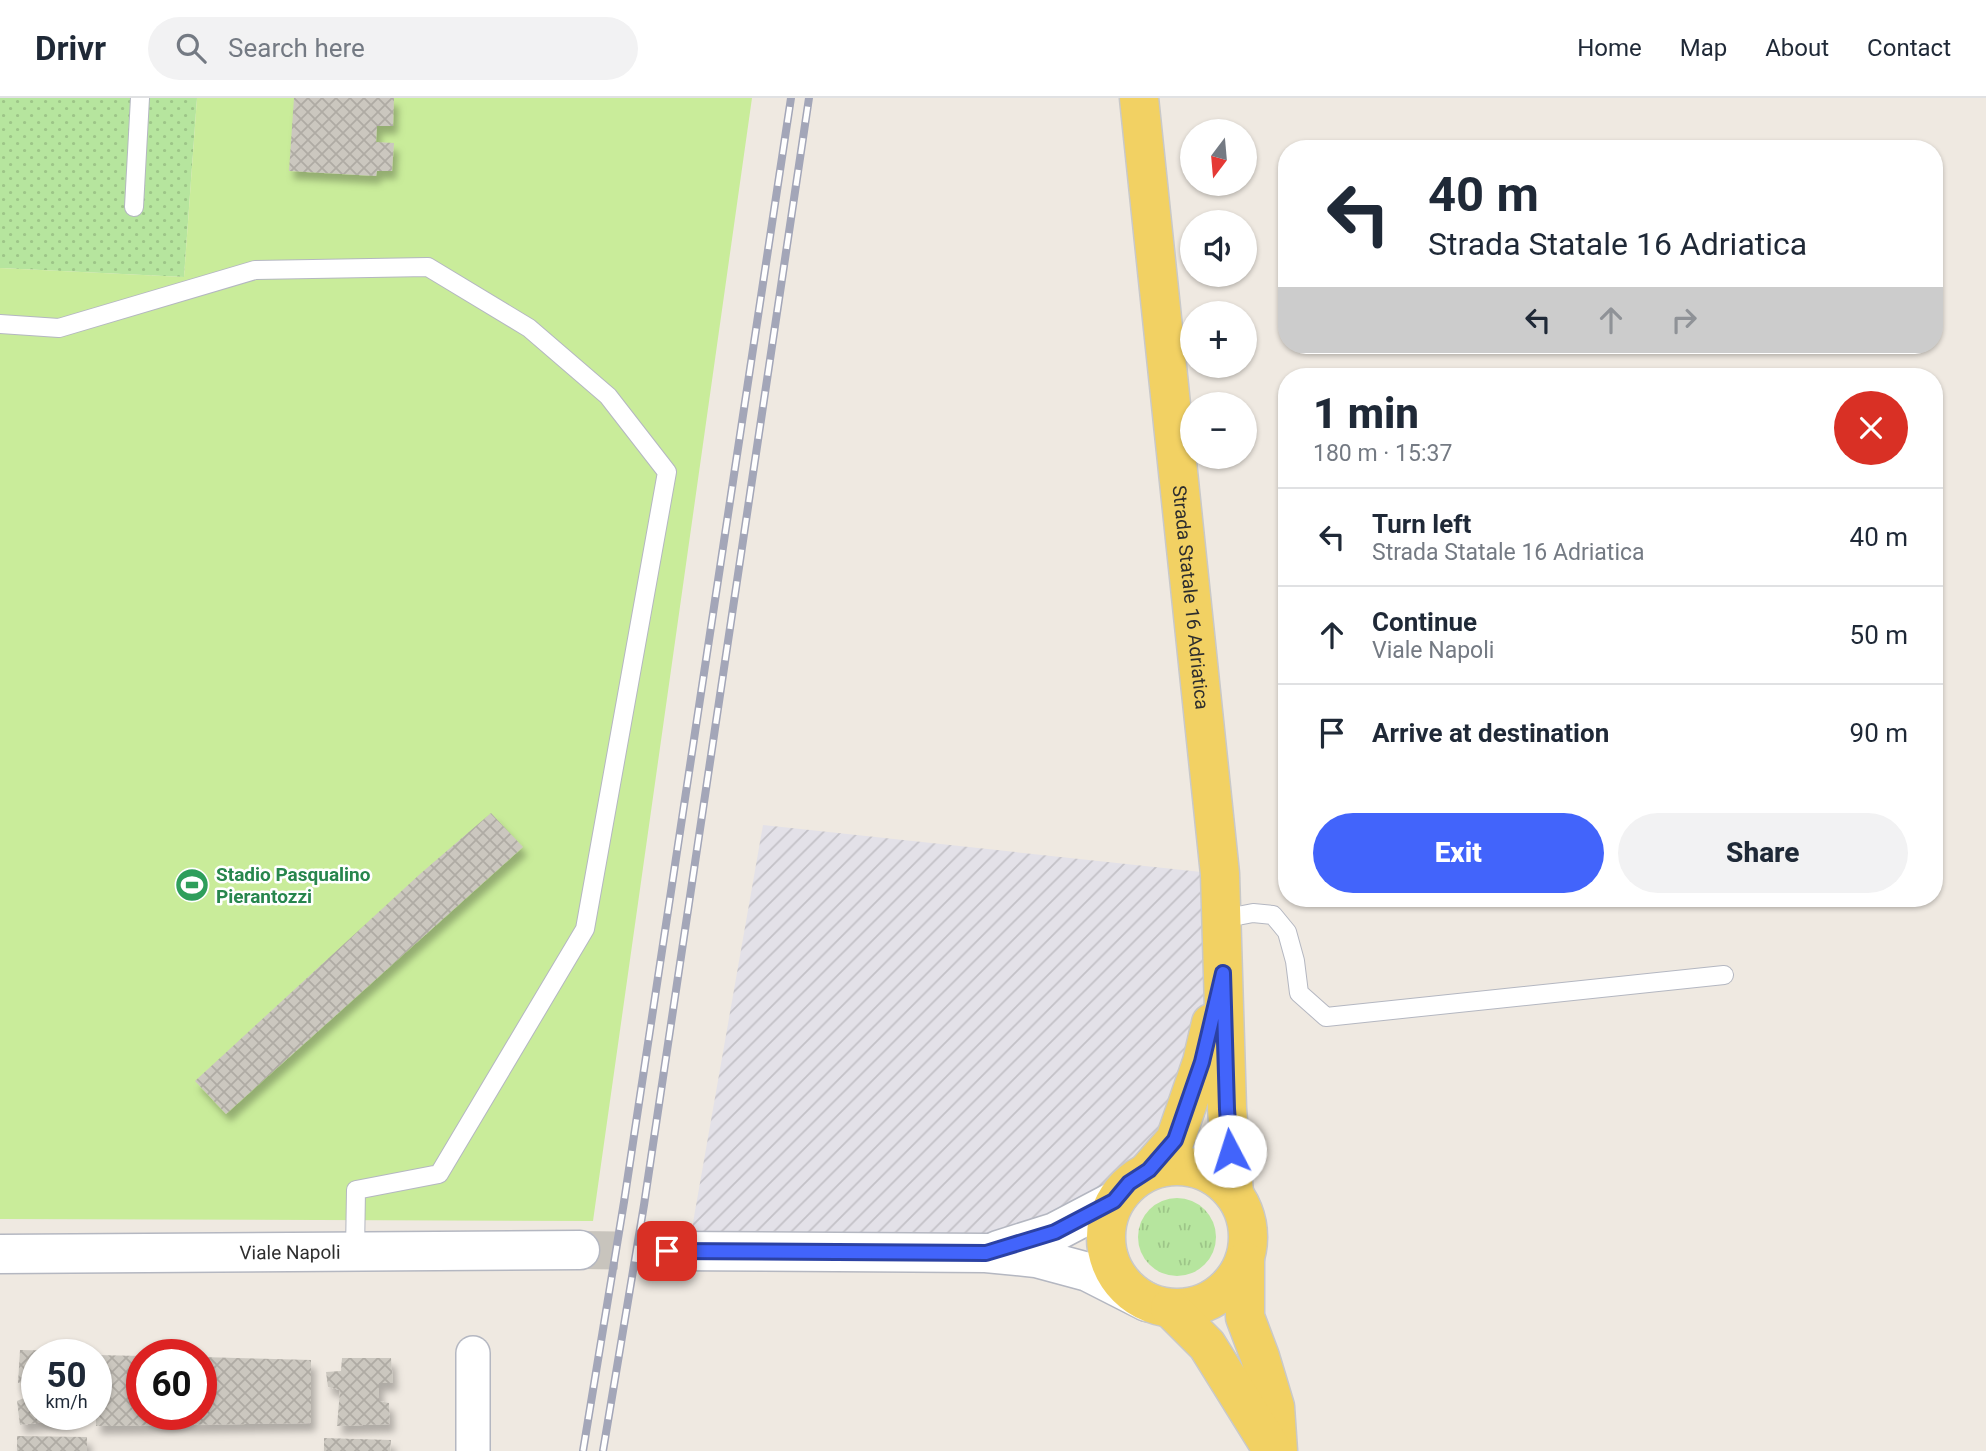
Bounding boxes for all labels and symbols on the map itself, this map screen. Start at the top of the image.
north arrow [1180,119,1256,196]
street label: Strada Statale 16 Adriatica [1168,484,1214,711]
place label: Stadio Pasqualino Pierantozzi [216,863,371,908]
sports icon: Stadio Pasqualino Pierantozzi [173,866,211,904]
position arrow [1193,1114,1267,1188]
pin [637,1221,697,1281]
street label: Viale Napoli [239,1240,341,1264]
speed limit sign: 60 [126,1339,217,1430]

